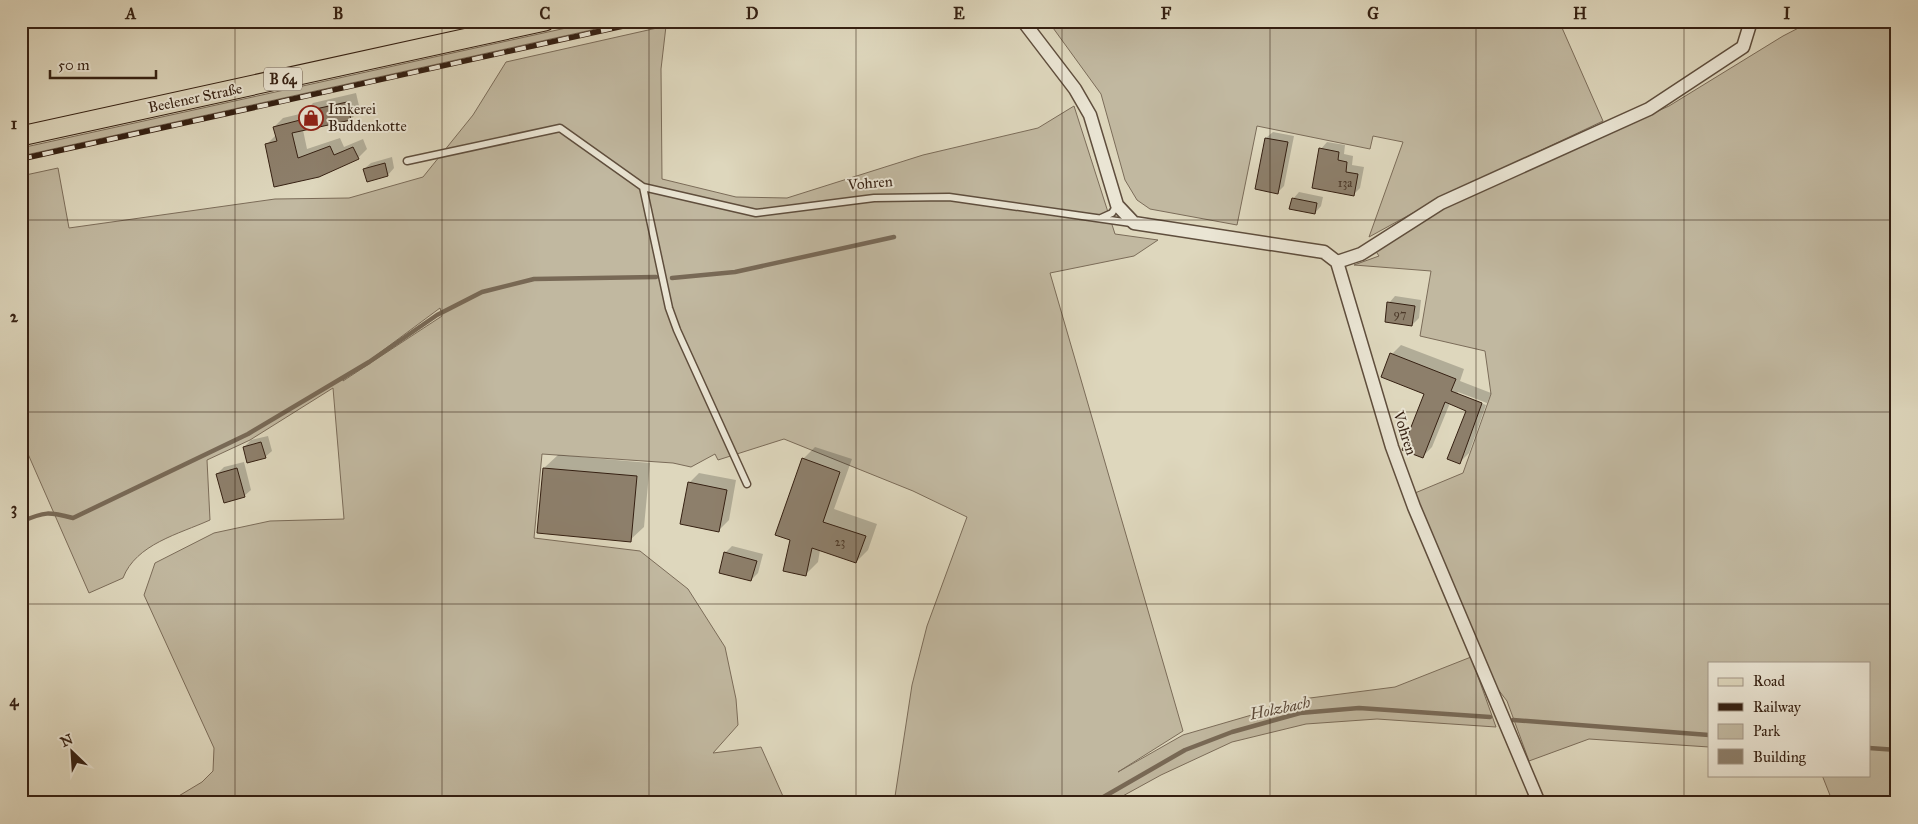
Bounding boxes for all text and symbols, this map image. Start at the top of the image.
text: A [125,4,137,23]
text: B [333,4,343,23]
text: C [540,4,551,23]
text: D [746,4,759,23]
text: E [953,4,965,23]
text: F [1161,4,1172,23]
text: G [1367,4,1379,23]
text: H [1573,4,1587,23]
text: I [1784,4,1791,23]
scale bar [50,48,156,80]
text: 50 m [58,56,90,74]
road number: B 64 [264,68,302,90]
street label: Beelener Straße [146,79,244,117]
place label: Imkerei Buddenkotte [328,100,407,135]
shop icon: Imkerei Buddenkotte [298,105,324,131]
text: 1 [11,114,18,133]
street label: Vohren [846,172,893,194]
house number: 13a [1338,176,1353,190]
text: 2 [10,307,19,326]
house number: 97 [1394,307,1406,321]
street label: Vohren [1389,408,1421,457]
text: 3 [11,499,17,519]
house number: 23 [835,535,846,549]
legend [1708,662,1870,776]
text: Road [1753,672,1785,690]
text: 4 [10,691,20,711]
water label: Holzbach [1247,692,1312,724]
text: Railway [1753,698,1802,716]
text: Park [1753,722,1780,740]
north arrow [48,726,98,776]
text: N [58,730,76,751]
text: Building [1753,748,1807,766]

